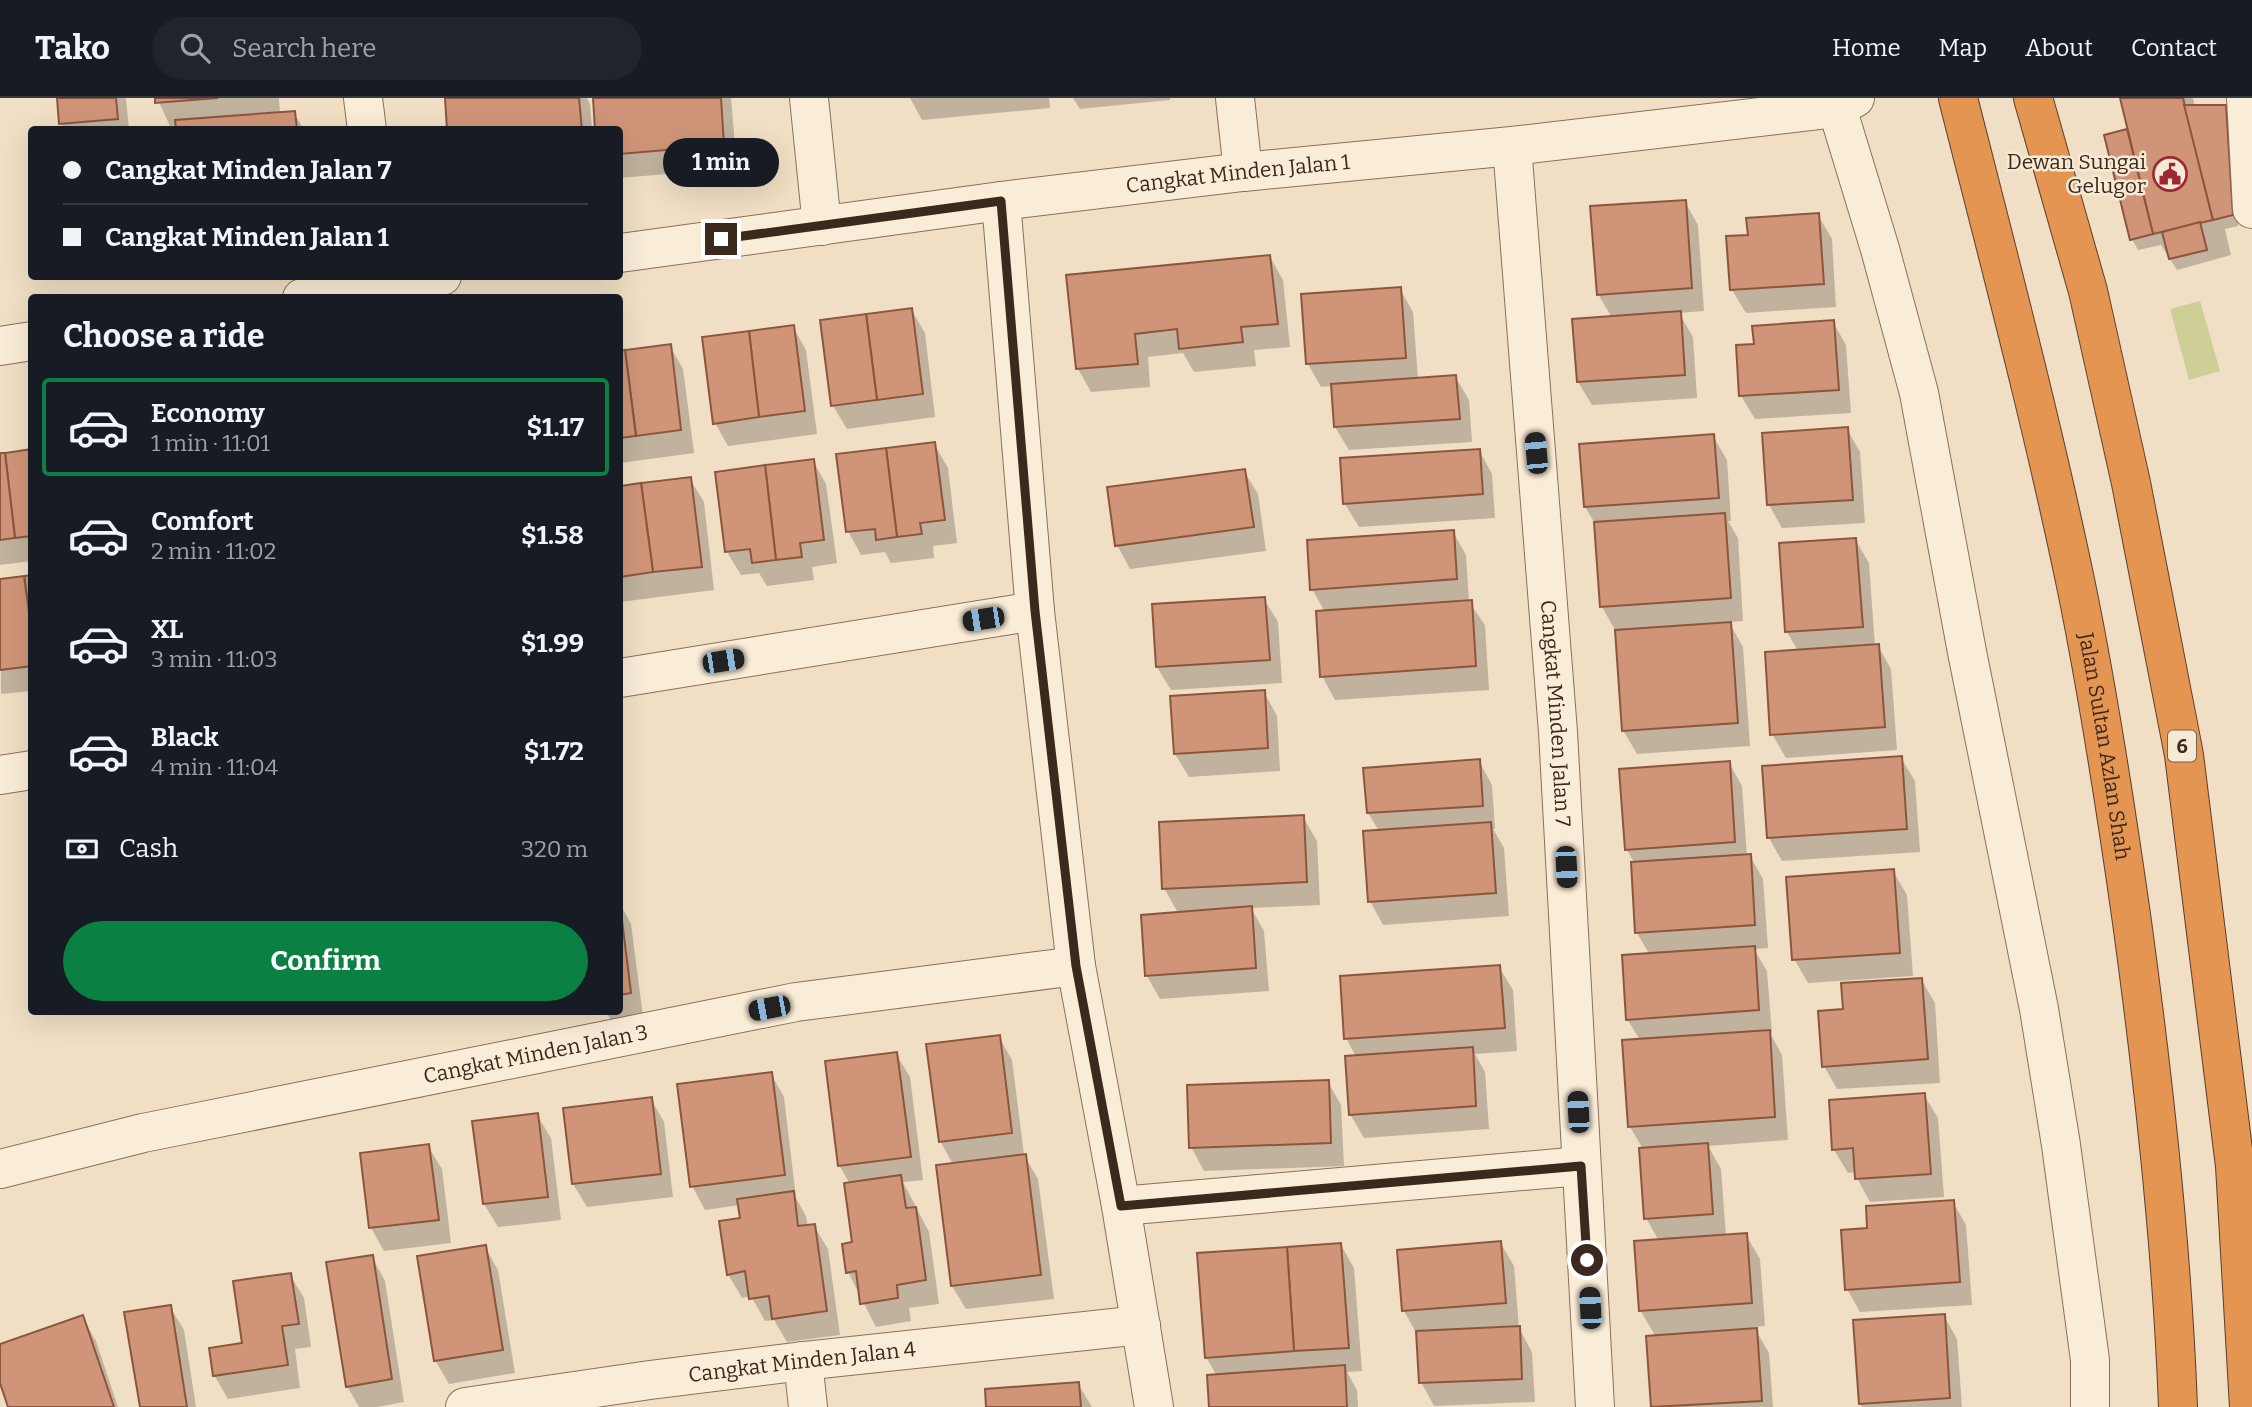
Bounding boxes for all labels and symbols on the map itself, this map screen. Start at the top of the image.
callout: 1 min [663,138,779,186]
street label: Cangkat Minden Jalan 1 [1124,149,1351,199]
place label: Dewan Sungai Gelugor [2007,149,2146,199]
public building icon: Dewan Sungai Gelugor [2151,155,2189,193]
route end [705,223,737,255]
car [1524,431,1549,475]
street label: Cangkat Minden Jalan 7 [1535,599,1576,828]
car [961,605,1006,633]
street label: Jalan Sultan Azlan Shah [2073,630,2136,862]
car [701,647,746,675]
road number: 6 [2168,730,2196,762]
car [1555,845,1578,889]
car [747,994,792,1022]
street label: Cangkat Minden Jalan 3 [421,1019,650,1089]
car [1567,1090,1590,1134]
route start [1571,1244,1603,1276]
car [1579,1286,1602,1330]
street label: Cangkat Minden Jalan 4 [687,1336,917,1388]

